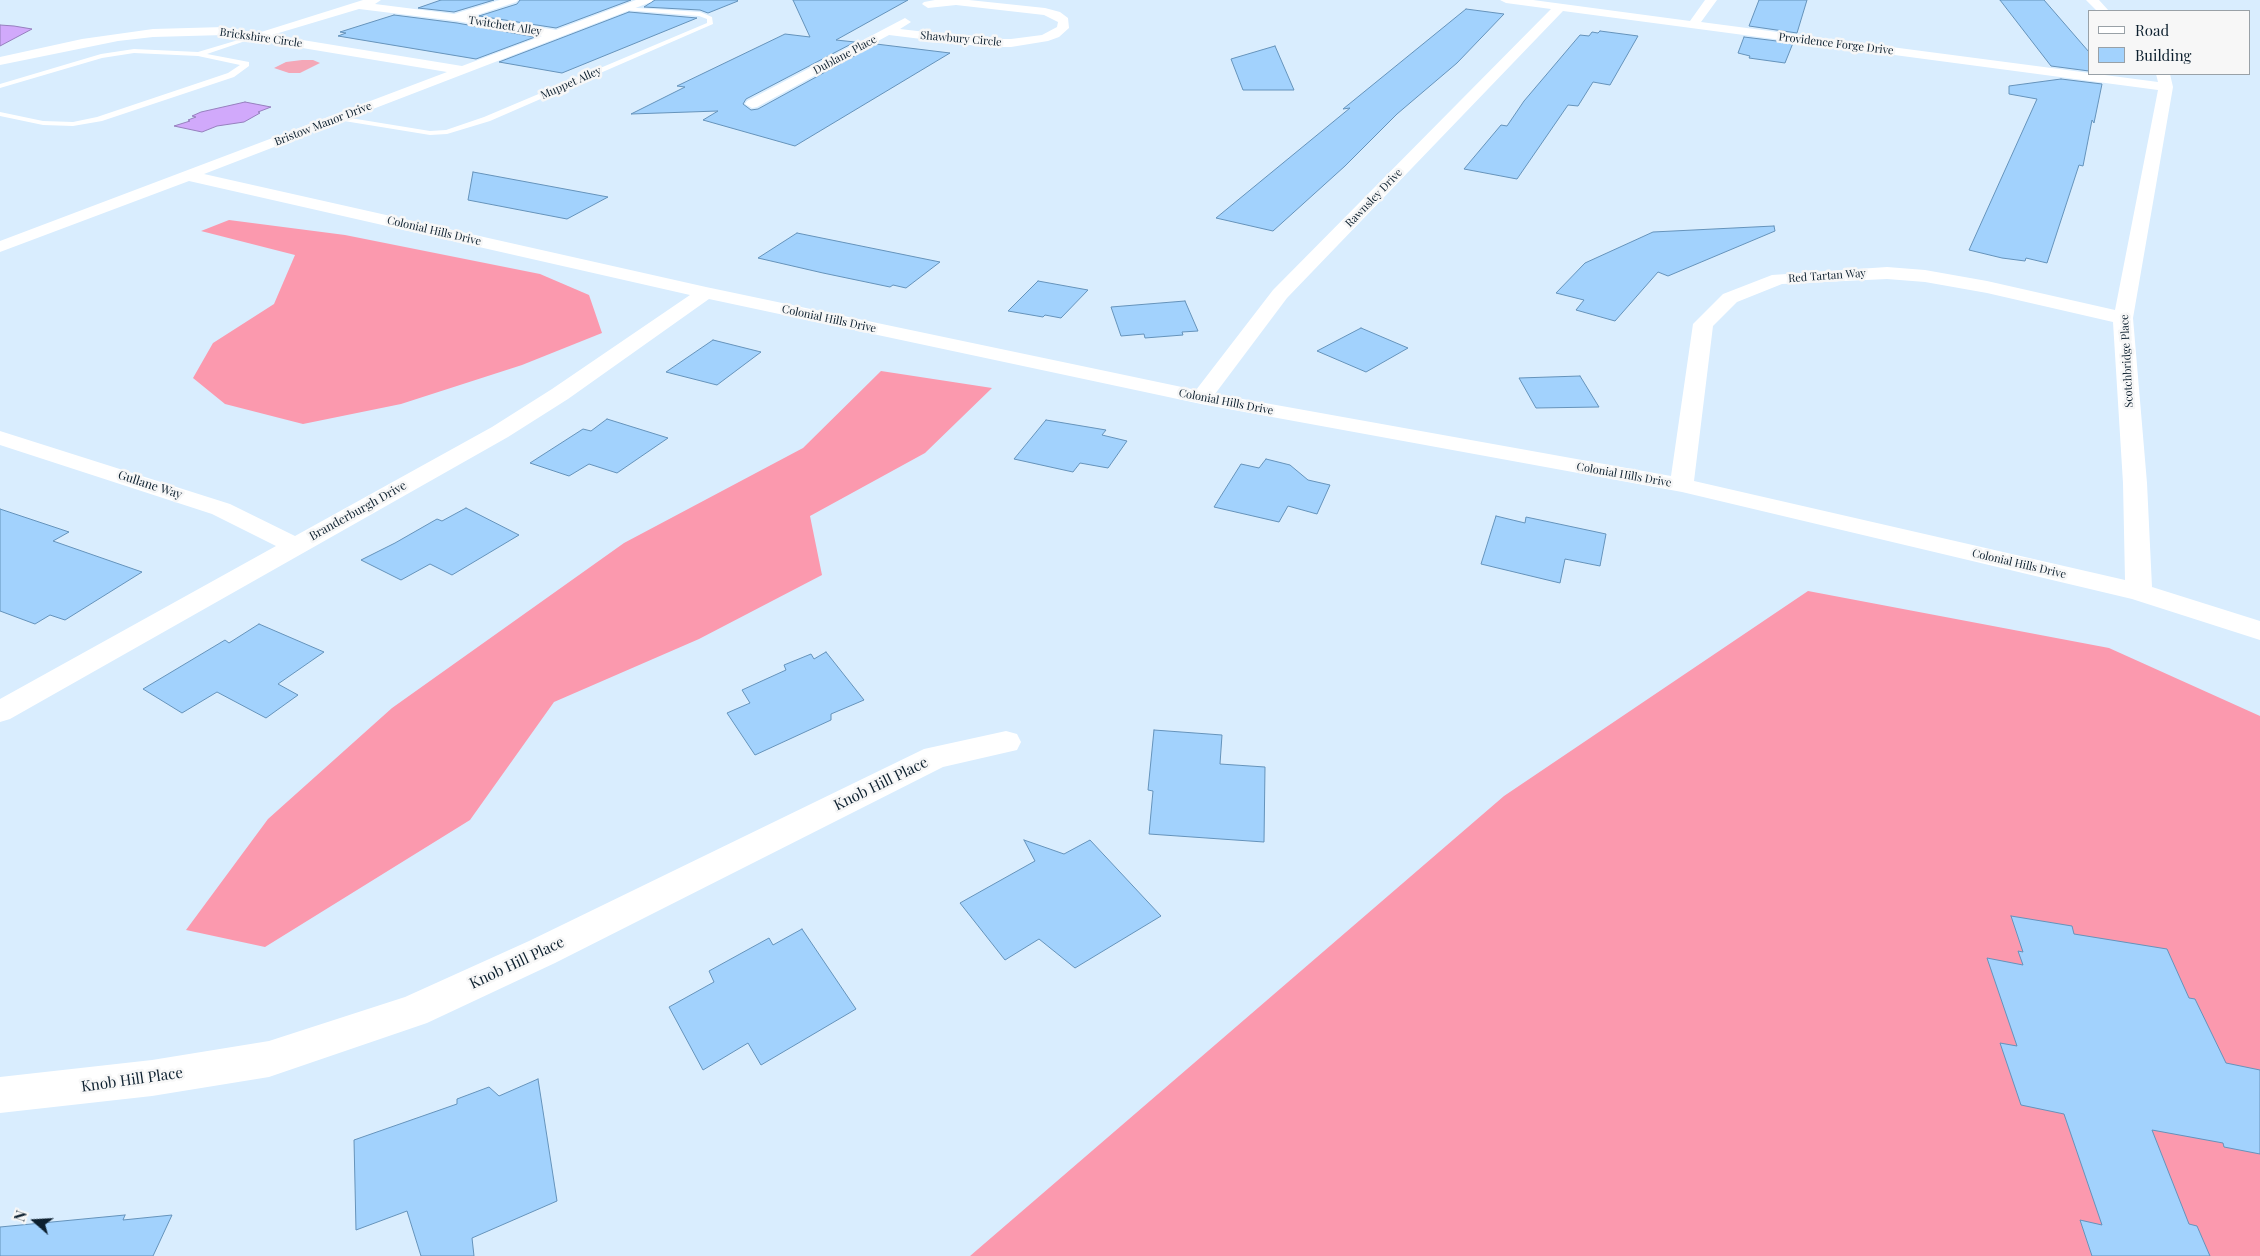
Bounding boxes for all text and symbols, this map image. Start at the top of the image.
legend [2088,10,2250,75]
street label: Twitchett Alley [467,14,543,38]
text: Road [2135,20,2169,40]
street label: Brickshire Circle [219,26,303,50]
street label: Shawbury Circle [920,29,1002,49]
street label: Providence Forge Drive [1778,30,1894,58]
street label: Dublane Place [811,33,879,77]
text: Building [2135,45,2191,65]
street label: Muppet Alley [539,64,603,102]
street label: Bristow Manor Drive [273,99,373,149]
street label: Rawnsley Drive [1343,166,1405,230]
street label: Colonial Hills Drive [386,214,482,248]
street label: Red Tartan Way [1788,267,1866,285]
street label: Colonial Hills Drive [781,303,877,335]
street label: Scotchbridge Place [2118,314,2136,408]
street label: Colonial Hills Drive [1178,386,1274,418]
street label: Colonial Hills Drive [1576,460,1672,490]
street label: Gullane Way [116,468,184,502]
street label: Branderburgh Drive [307,478,409,544]
street label: Colonial Hills Drive [1971,547,2067,581]
street label: Knob Hill Place [831,753,931,815]
street label: Knob Hill Place [467,933,567,993]
street label: Knob Hill Place [80,1064,184,1096]
north arrow [10,1196,60,1246]
text: N [10,1208,31,1224]

